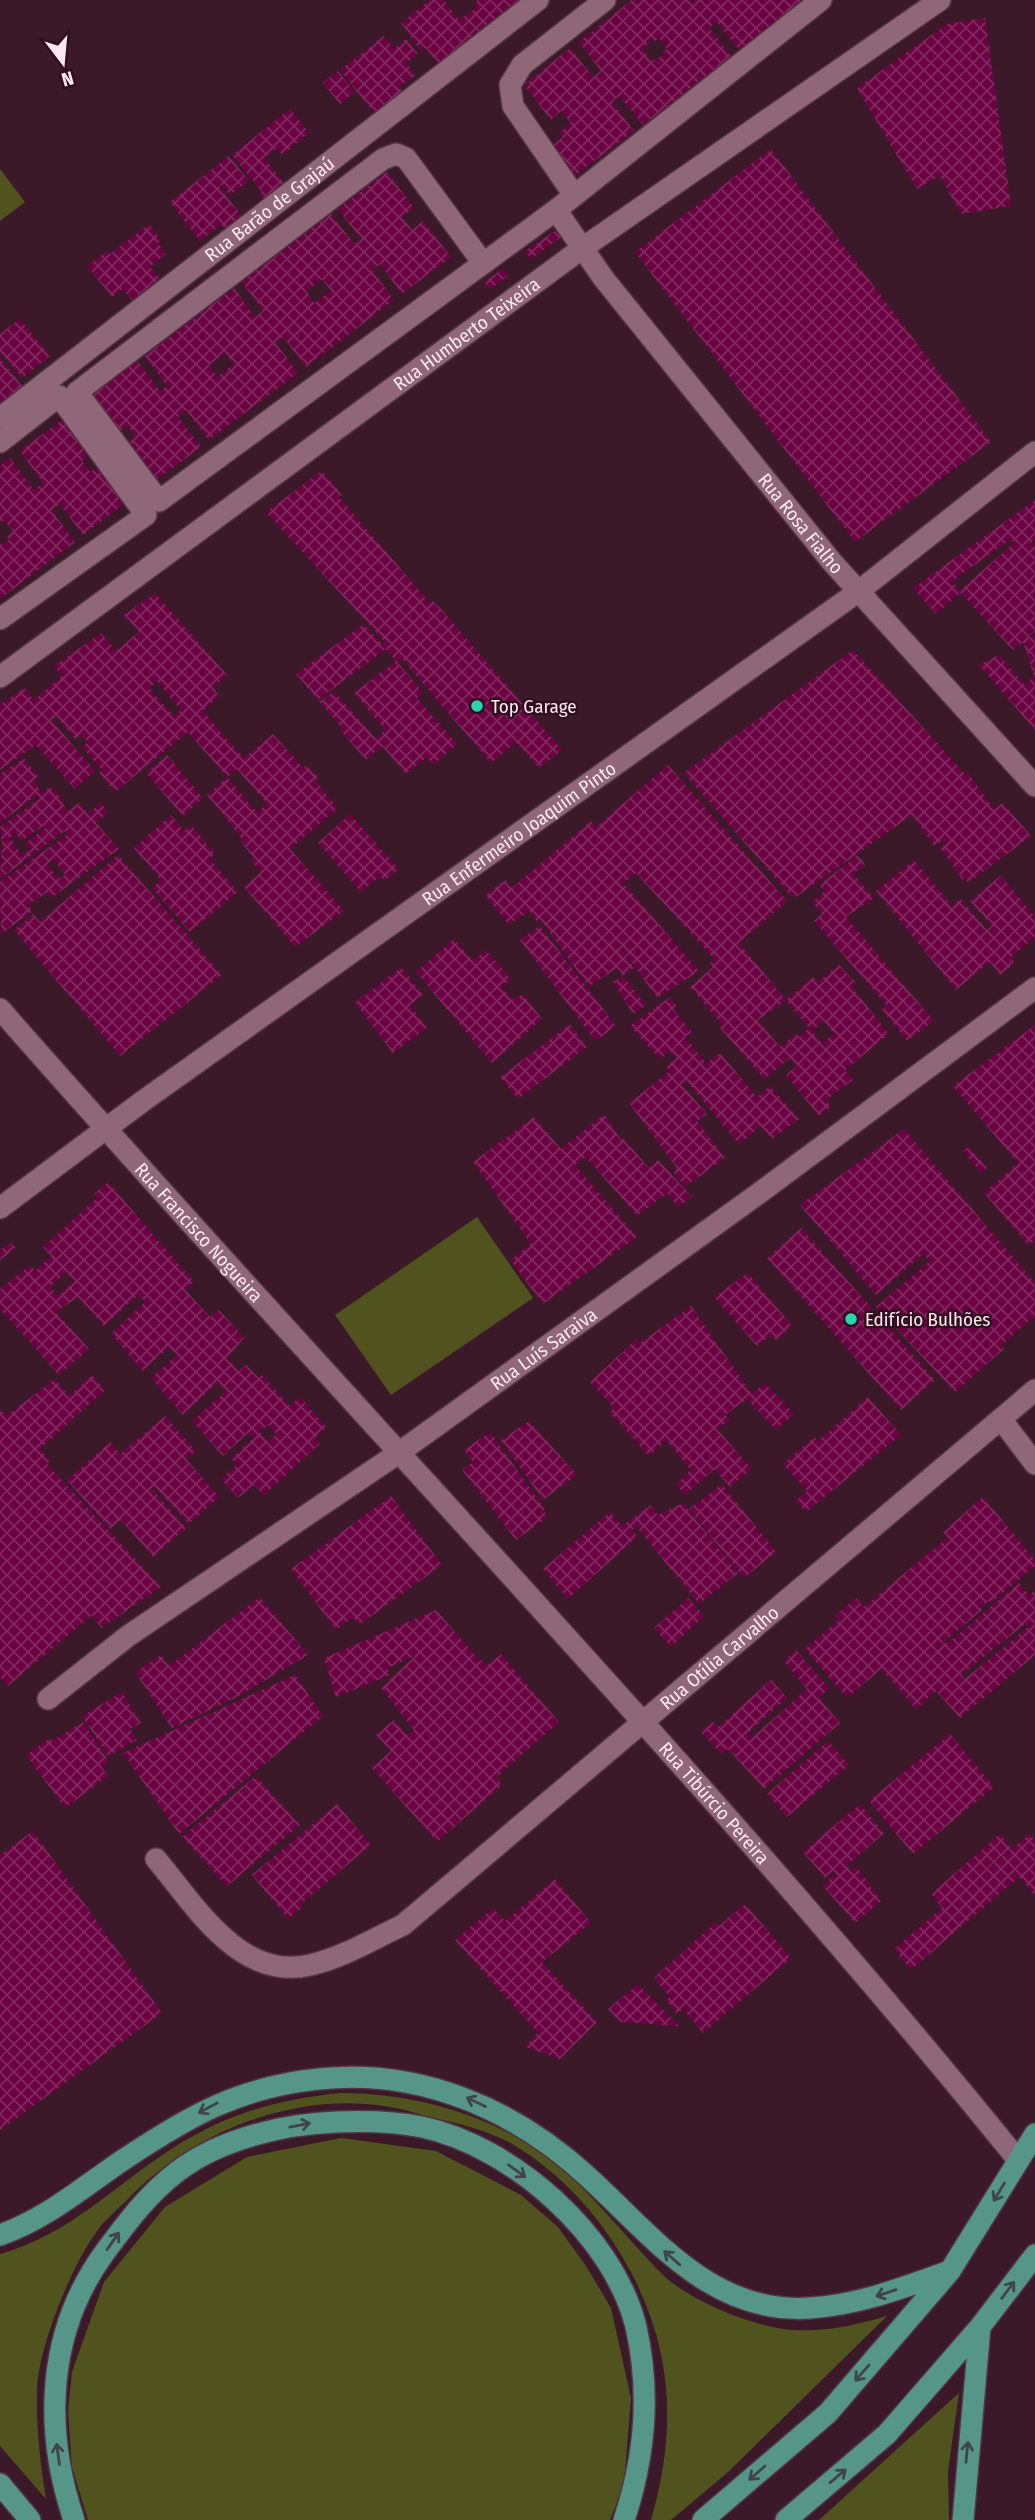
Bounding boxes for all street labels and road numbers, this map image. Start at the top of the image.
street label: Rua Barão de Grajaú [200,152,339,267]
street label: Rua Humberto Teixeira [389,273,544,396]
street label: Rua Rosa Fialho [753,469,848,579]
street label: Rua Enfermeiro Joaquim Pinto [418,757,621,911]
street label: Rua Francisco Nogueira [130,1158,268,1307]
street label: Rua Luís Saraiva [486,1303,602,1395]
street label: Rua Otília Carvalho [655,1601,784,1715]
street label: Rua Tibúrcio Pereira [654,1737,774,1869]

